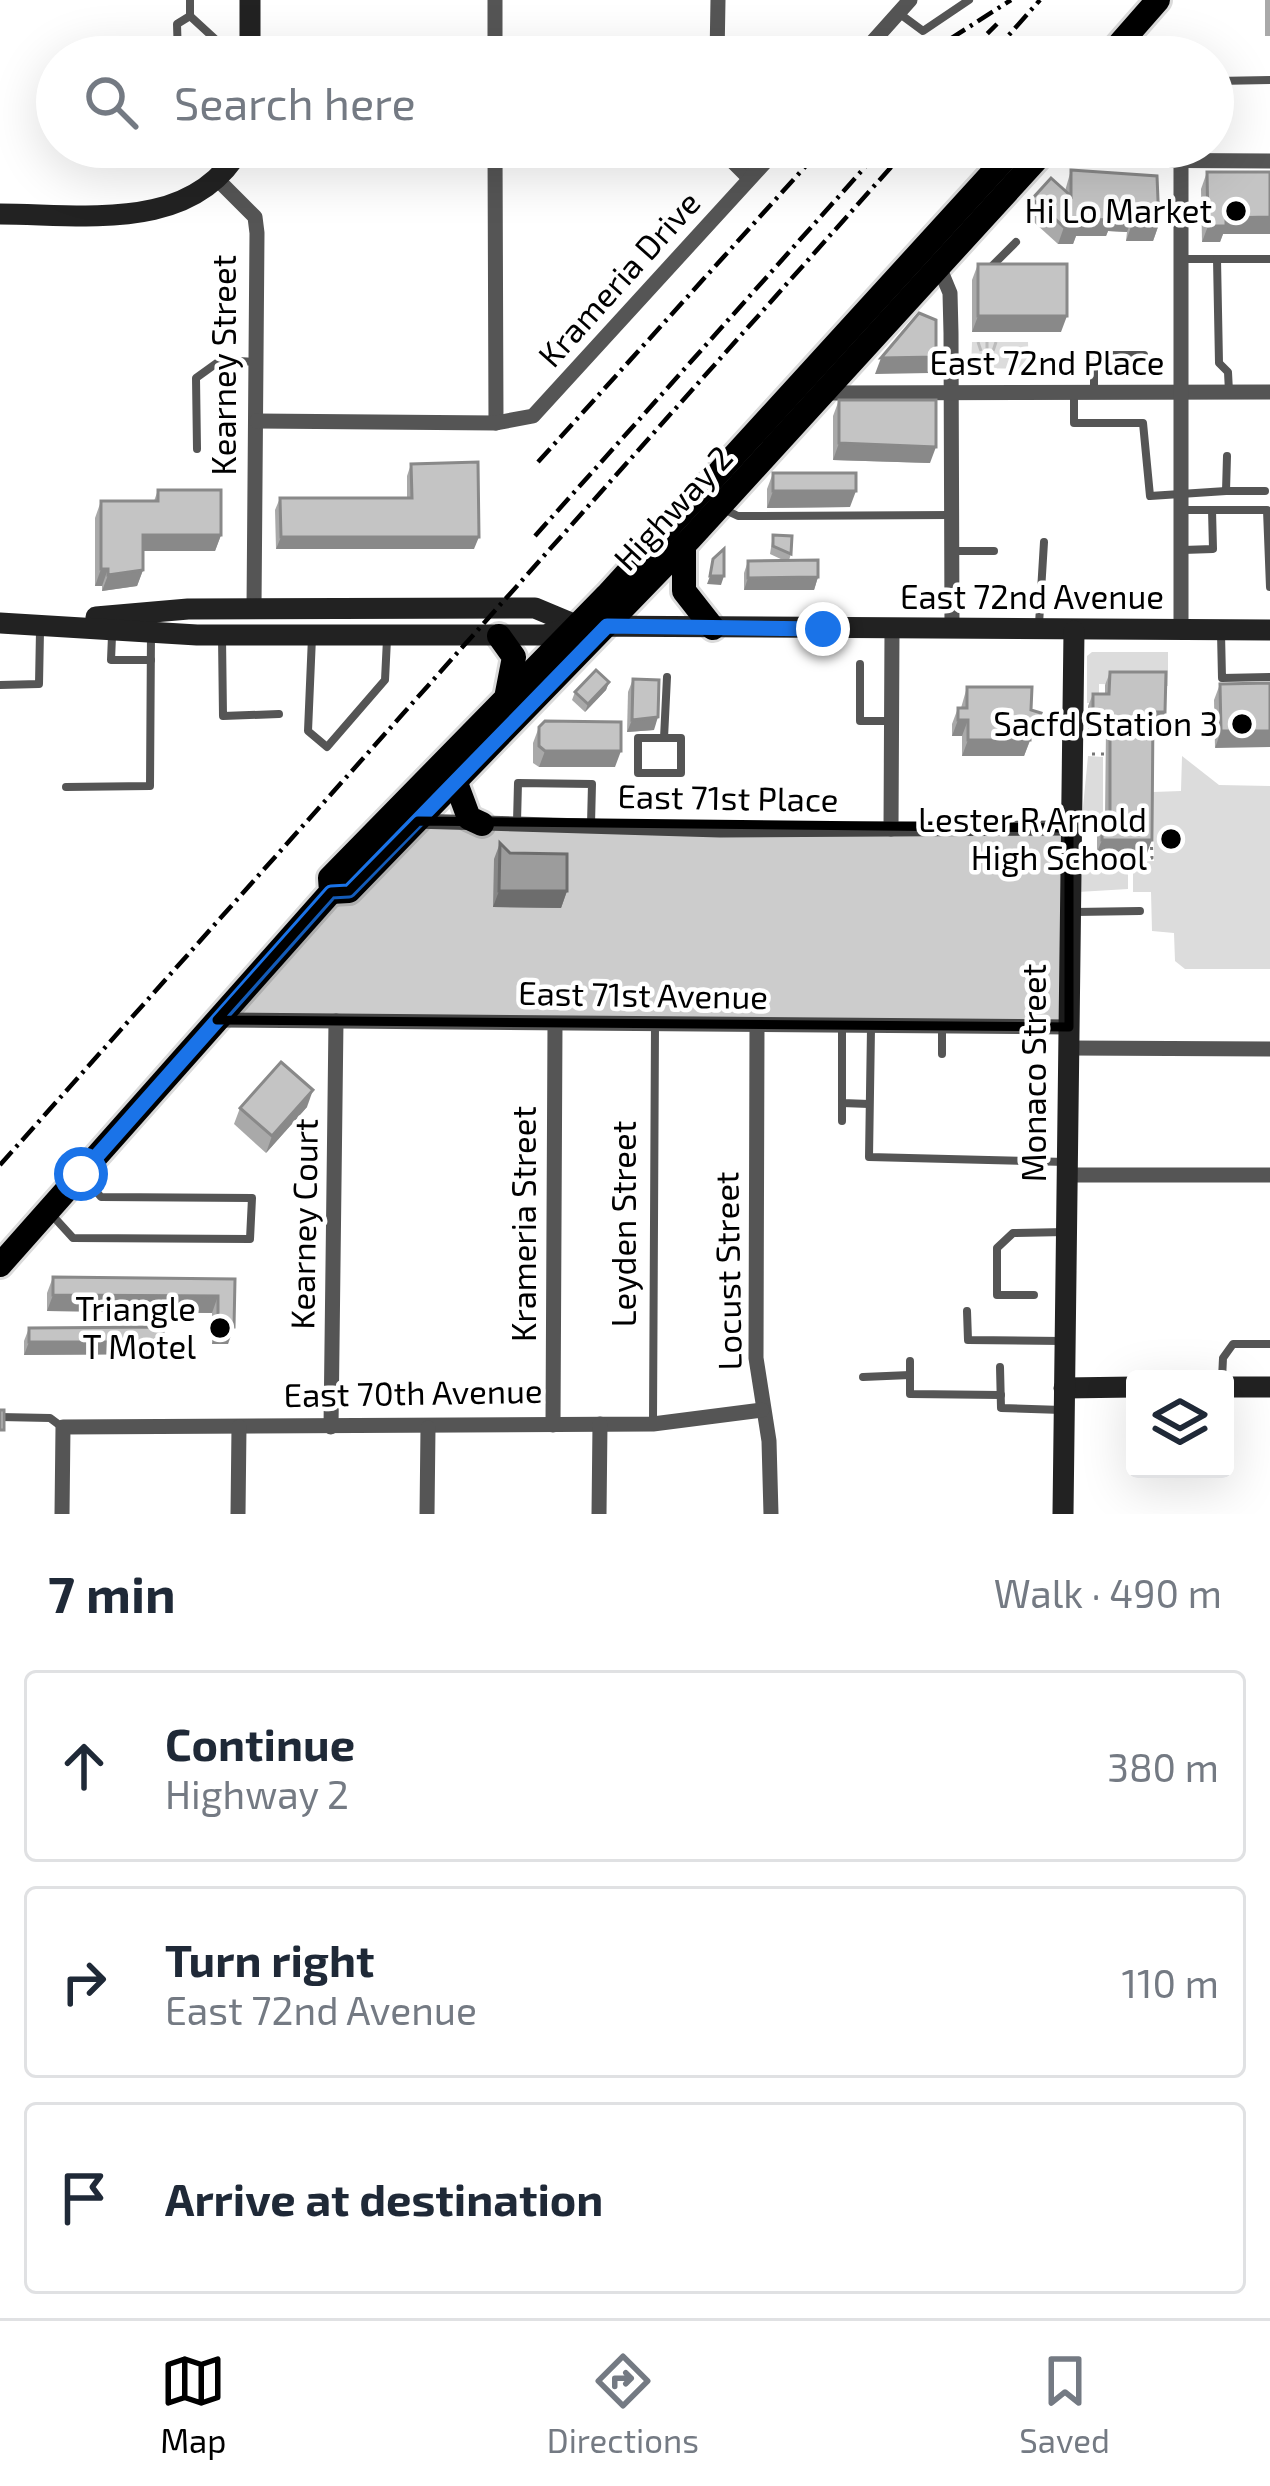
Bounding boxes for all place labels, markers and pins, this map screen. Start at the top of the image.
place label: Hi Lo Market [1025,190,1212,230]
marker: Hi Lo Market [1223,198,1249,224]
place label: Sacfd Station 3 [993,703,1218,743]
marker: Sacfd Station 3 [1229,711,1255,737]
place label: Lester R Arnold High School [918,799,1147,877]
marker: Lester R Arnold High School [1158,826,1184,852]
place label: Triangle T Motel [75,1288,196,1366]
marker: Triangle T Motel [207,1315,233,1341]

